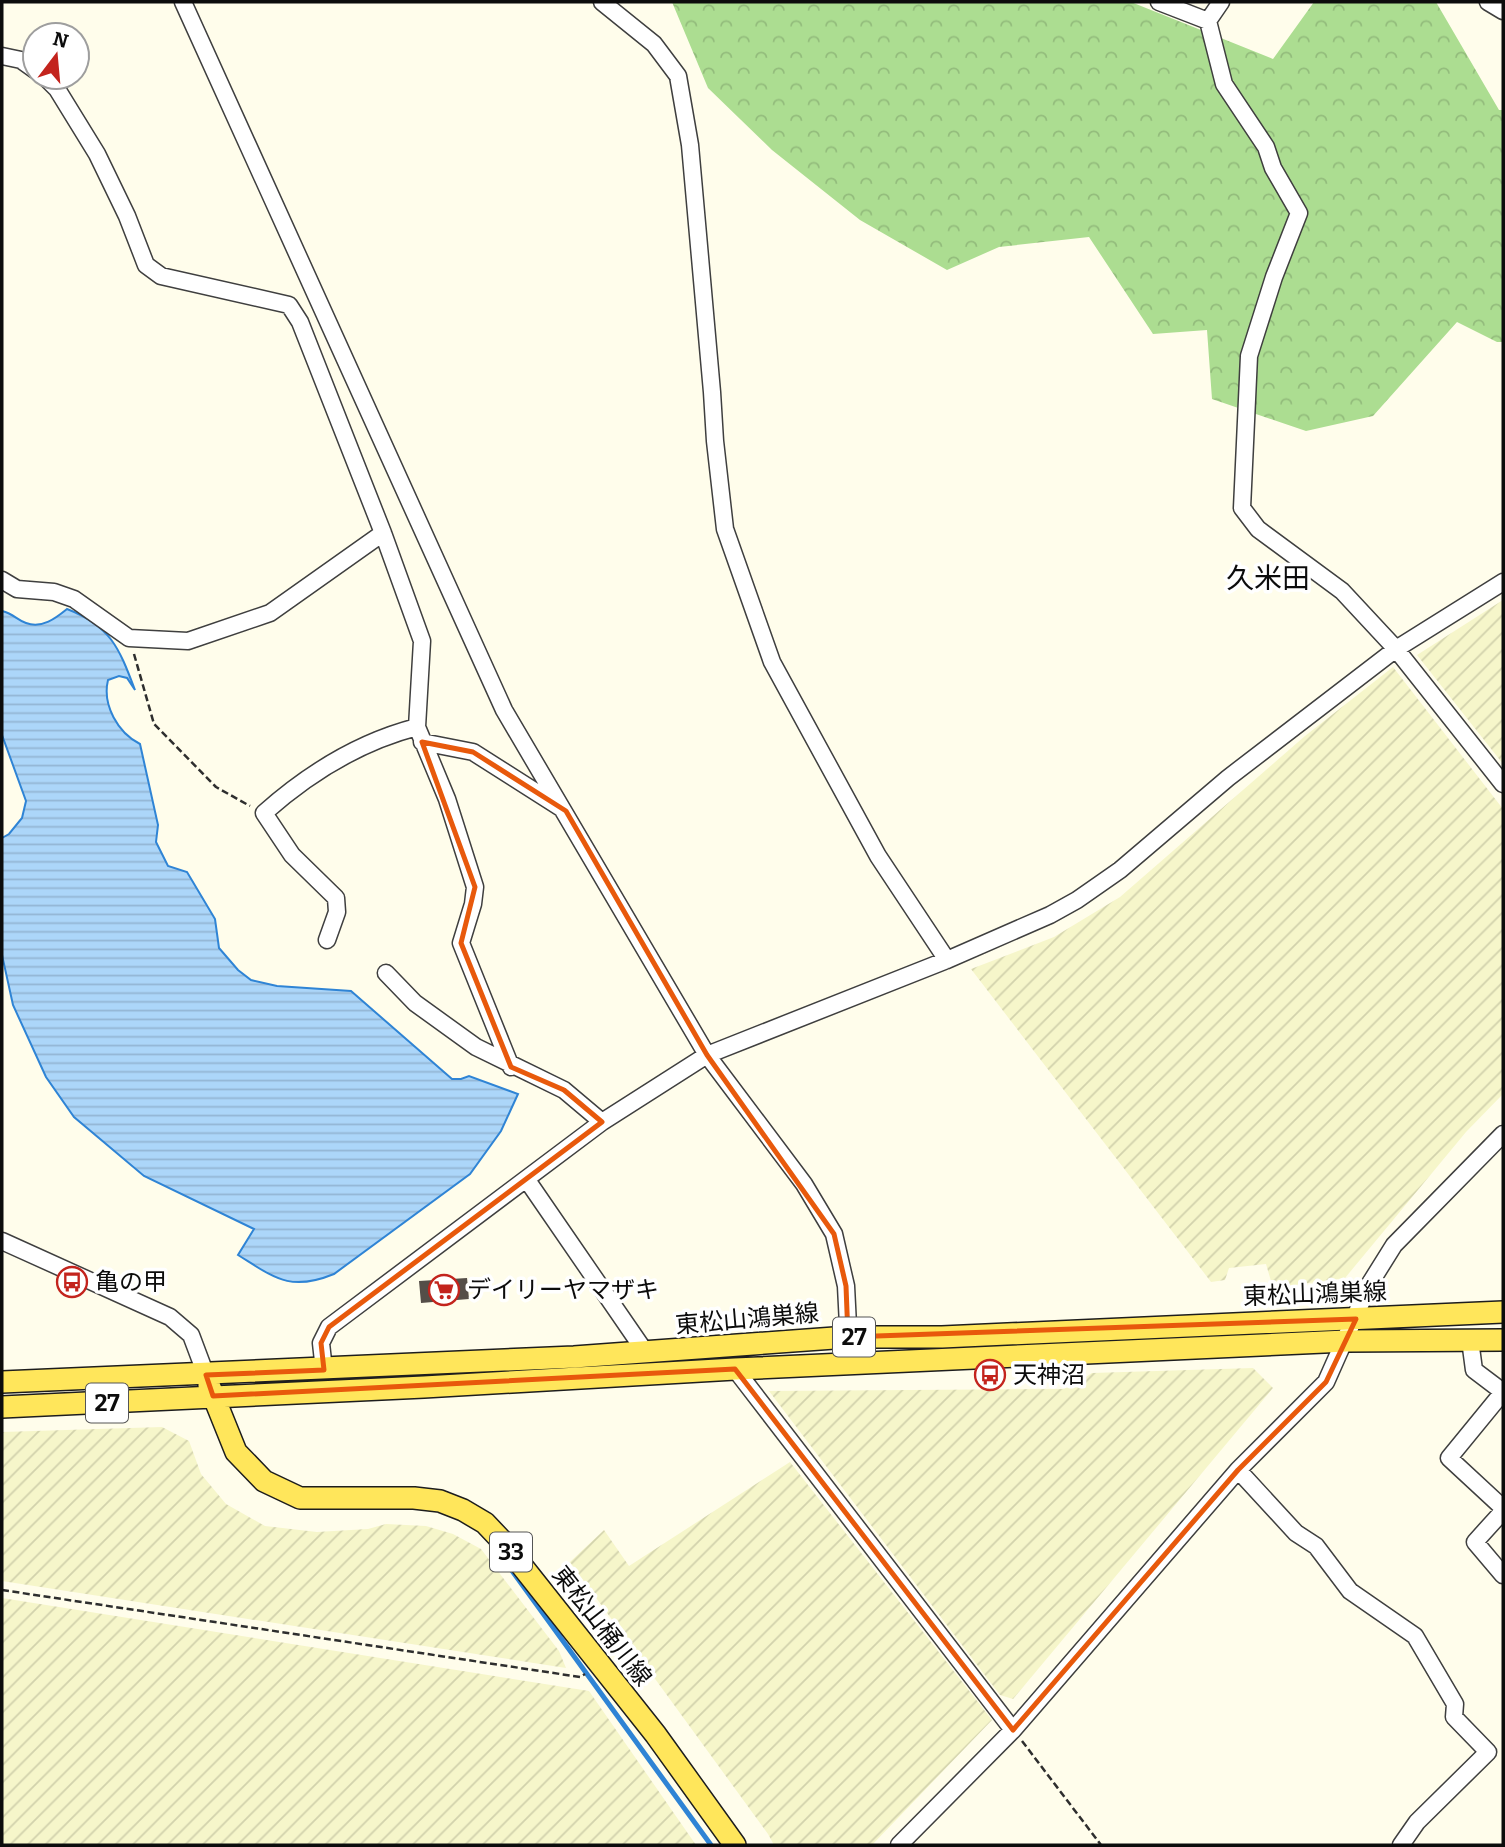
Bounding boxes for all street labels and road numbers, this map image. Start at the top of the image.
street label: 東松山鴻巣線 [1243,1277,1387,1311]
street label: 東松山鴻巣線 [674,1299,820,1339]
road number: 27 [833,1318,875,1356]
road number: 27 [86,1384,128,1422]
road number: 33 [490,1532,532,1572]
street label: 東松山桶川線 [547,1561,657,1691]

